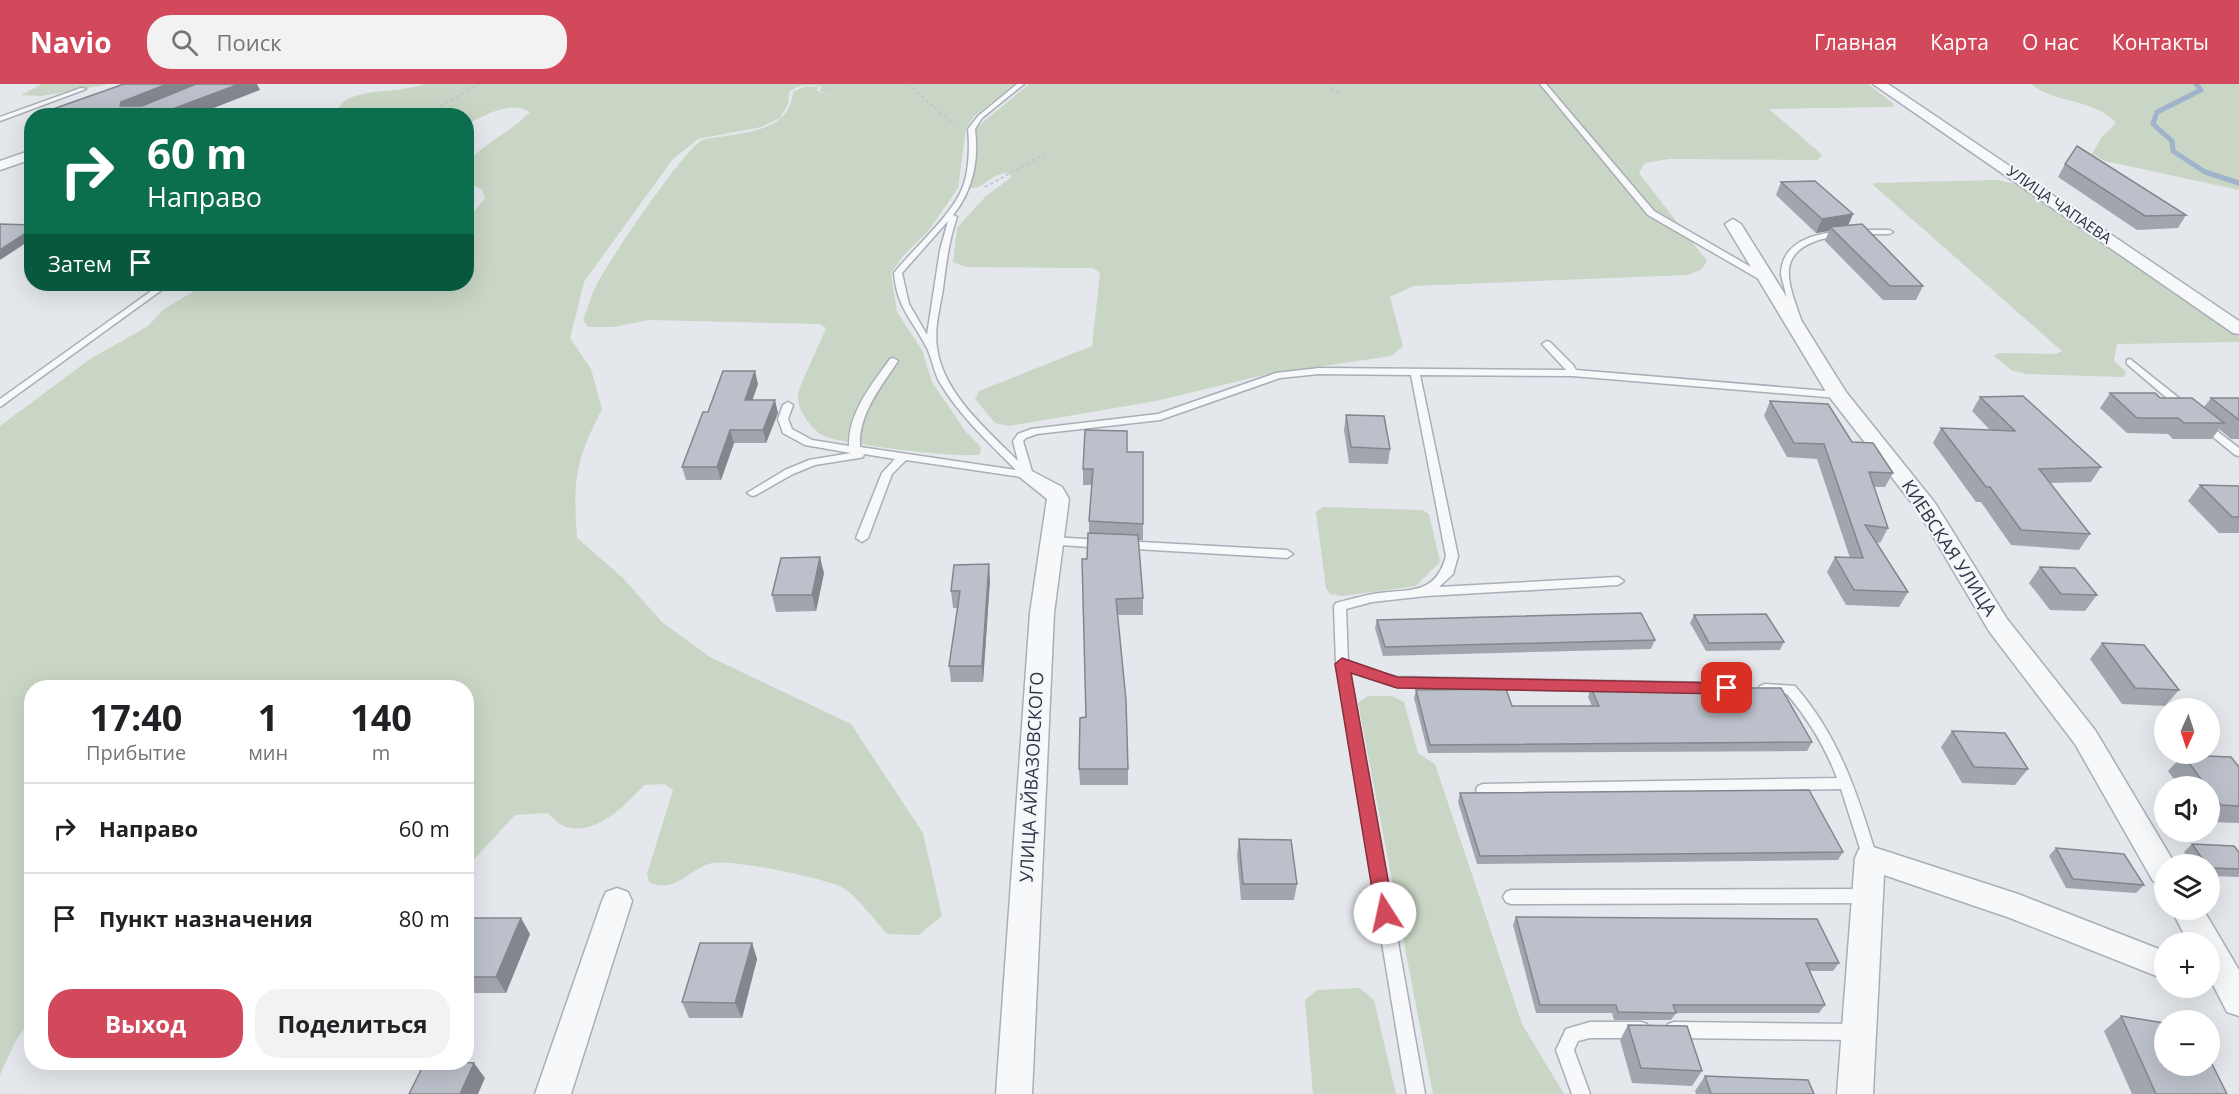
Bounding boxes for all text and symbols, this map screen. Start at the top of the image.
search box [147,15,567,69]
text: Navio [30,23,111,61]
icon: search [168,26,201,59]
text: Поиск [216,27,282,57]
text: Главная [1814,28,1897,56]
text: Карта [1930,28,1989,56]
text: О нас [2022,28,2079,56]
text: Контакты [2112,28,2209,56]
text: 60 m [147,124,247,181]
icon: right [48,132,126,210]
street label: УЛИЦА ЧАПАЕВА [2003,161,2116,248]
text: Направо [147,178,262,215]
icon: arrive [124,246,157,279]
text: Затем [48,248,112,278]
street label: КИЕВСКАЯ УЛИЦА [1897,475,2003,621]
pin [1701,662,1752,713]
street label: УЛИЦА АЙВАЗОВСКОГО [1014,671,1048,883]
icon: arrive [1710,671,1743,704]
text: 17:40 [90,693,182,742]
text: 1 [258,693,278,742]
text: 140 [350,693,412,742]
north arrow [2154,698,2220,764]
map controls [2154,698,2220,1076]
text: Прибытие [86,739,186,766]
text: мин [248,739,288,766]
text: m [372,739,390,766]
button: sound [2154,776,2220,842]
icon: right [48,812,81,845]
text: Направо [99,813,198,843]
text: 60 m [399,813,450,843]
button: layers [2154,854,2220,920]
position arrow [1353,881,1417,945]
icon: arrive [48,902,81,935]
text: Пункт назначения [99,903,313,933]
text: 80 m [399,903,450,933]
button: + [2154,932,2220,998]
button: Выход [48,989,243,1058]
button: Поделиться [255,989,450,1058]
button: − [2154,1010,2220,1076]

